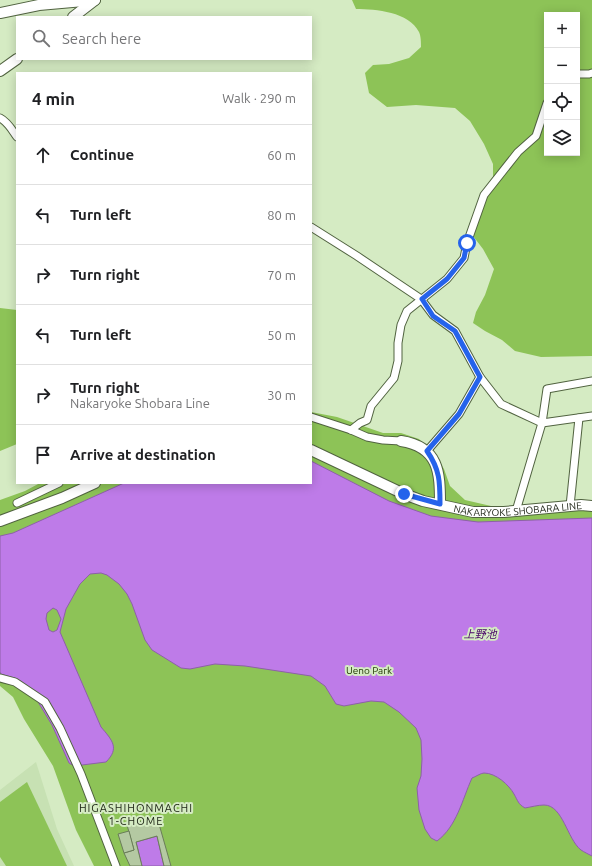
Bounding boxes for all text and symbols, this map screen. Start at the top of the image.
map controls [544,12,580,156]
button: + [544,12,580,48]
search box [16,16,312,60]
icon: search [30,27,52,49]
text: Search here [62,30,141,47]
button: − [544,48,580,84]
button: locate [544,84,580,120]
text: 4 min [32,89,75,108]
text: Walk · 290 m [222,91,296,105]
button: layers [544,120,580,156]
icon: ahead [32,144,54,166]
text: Continue [70,146,134,163]
text: 60 m [267,148,296,162]
icon: left [32,204,54,226]
text: Turn left [70,206,131,223]
text: 80 m [267,208,296,222]
route start [458,234,476,252]
icon: right [32,264,54,286]
text: Turn right [70,266,140,283]
text: 70 m [267,268,296,282]
icon: left [32,324,54,346]
text: Turn left [70,326,131,343]
text: 50 m [267,328,296,342]
text: Turn right [70,379,140,396]
icon: right [32,384,54,406]
text: 30 m [267,388,296,402]
text: Nakaryoke Shobara Line [70,396,210,410]
icon: arrive [32,444,54,466]
text: Arrive at destination [70,446,216,463]
route end [395,485,413,503]
street label: NAKARYOKE SHOBARA LINE [453,499,583,518]
water label: 上野池 [464,628,497,640]
park label: Ueno Park [346,665,392,676]
district label: HIGASHIHONMACHI 1-CHOME [79,802,193,827]

